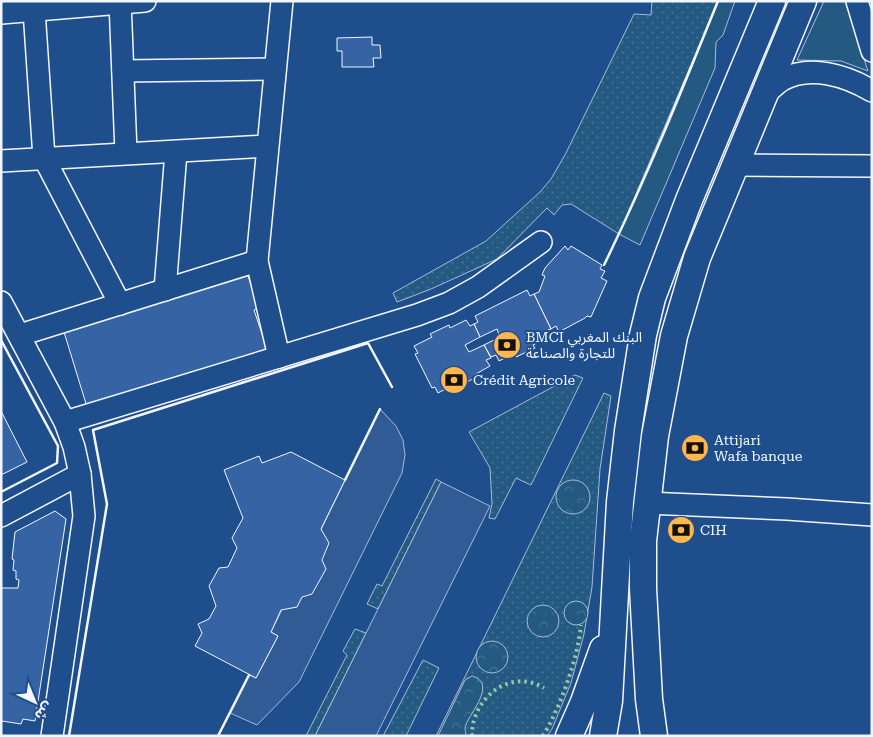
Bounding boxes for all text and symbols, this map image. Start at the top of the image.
place label: BMCI البنك المغربي للتجارة والصناعة [526,329,642,362]
bank icon: BMCI البنك المغربي للتجارة والصناعة [492,330,522,360]
bank icon: Crédit Agricole [439,365,469,395]
place label: Crédit Agricole [473,372,576,388]
place label: Attijari Wafa banque [714,432,803,464]
bank icon: Attijari Wafa banque [680,433,710,463]
bank icon: CIH [666,515,696,545]
place label: CIH [700,522,727,538]
north arrow [10,677,60,727]
text: ش [32,699,56,724]

